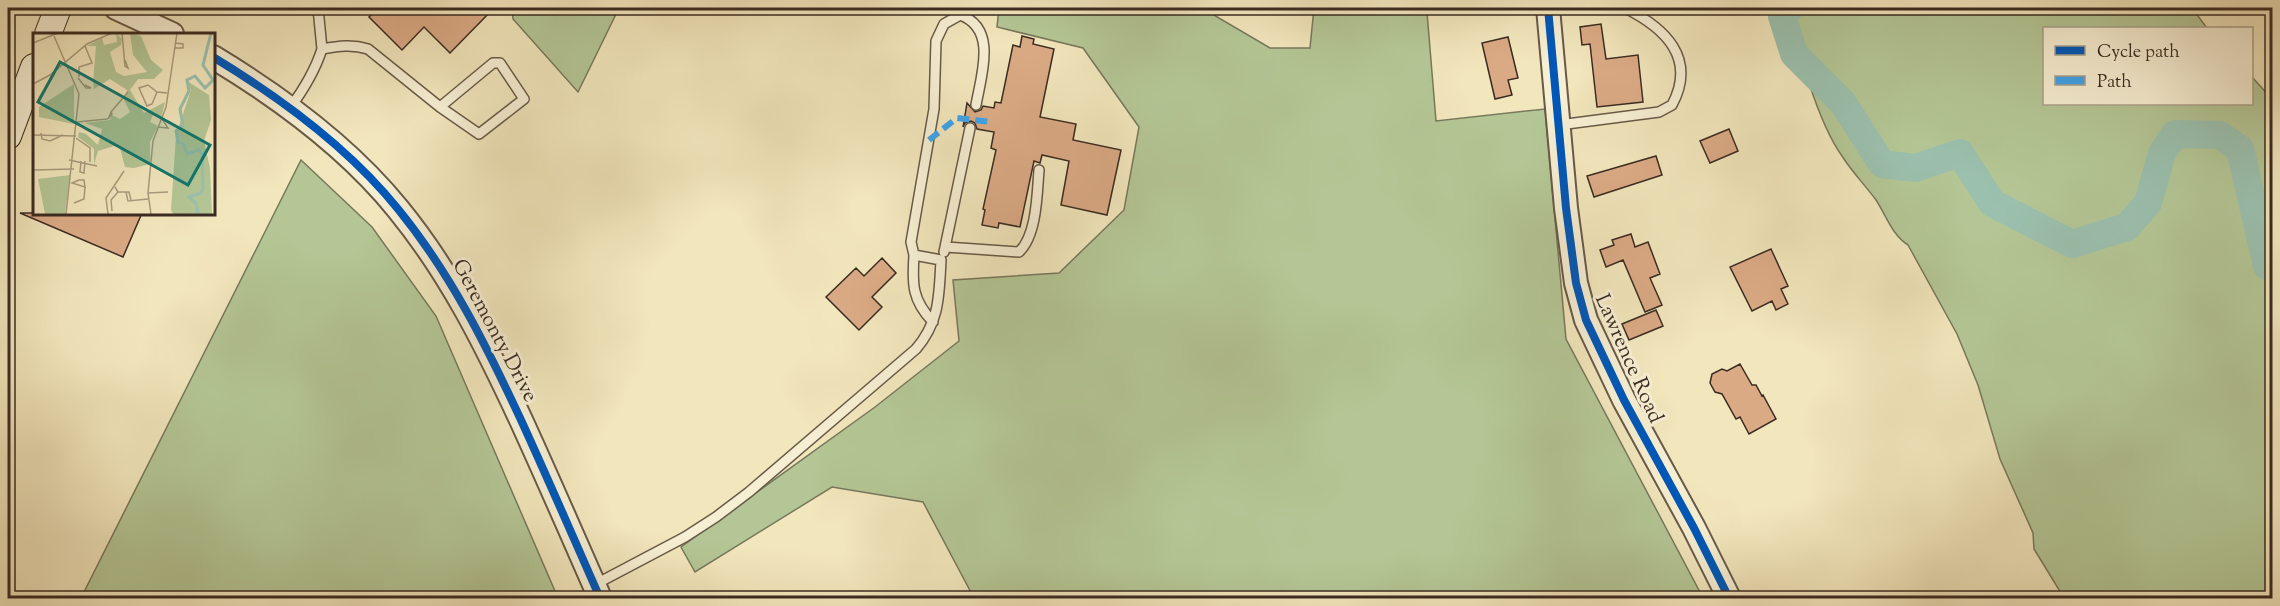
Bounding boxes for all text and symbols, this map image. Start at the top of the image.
legend [2043,27,2253,105]
inset map [33,33,214,214]
text: Cycle path [2097,40,2180,66]
text: Path [2097,70,2132,96]
street label: Geremonty Drive [444,254,544,408]
street label: Lawrence Road [1586,290,1670,429]

